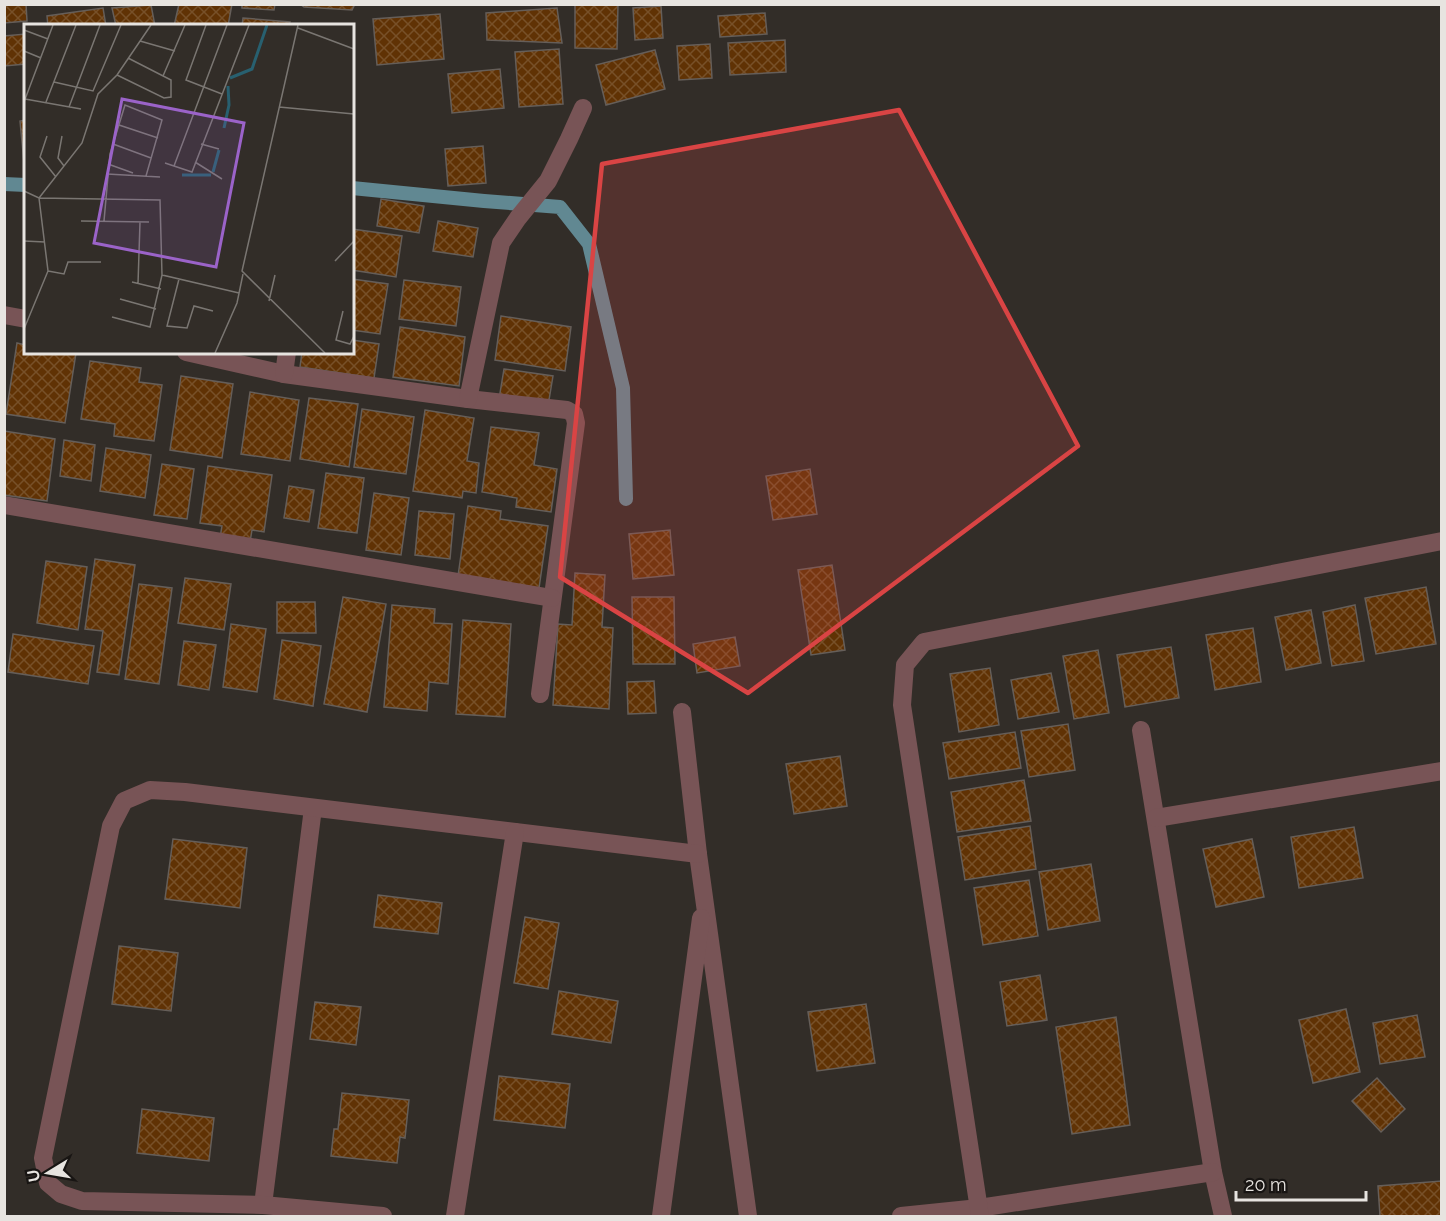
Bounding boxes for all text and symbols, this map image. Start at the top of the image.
inset map [24,24,354,354]
north arrow [18,1143,78,1203]
scale bar [1236,1164,1366,1202]
text: U [23,1168,44,1183]
text: 20 m [1245,1174,1287,1195]

